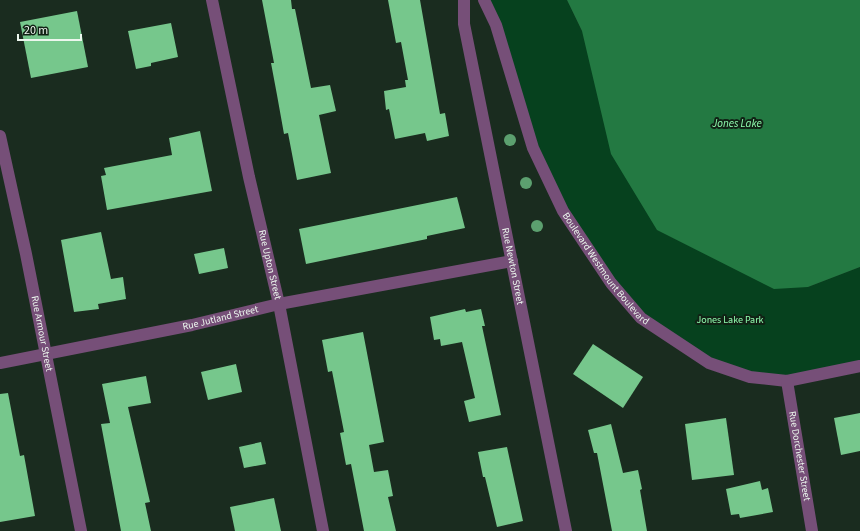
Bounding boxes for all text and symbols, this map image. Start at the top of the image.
scale bar [18,16,81,42]
text: 20 m [24,22,48,39]
water label: Jones Lake [711,116,762,131]
street label: Boulevard Westmount Boulevard [559,210,652,328]
street label: Rue Newton Street [498,226,527,306]
street label: Rue Upton Street [255,228,285,302]
street label: Rue Armour Street [27,295,56,373]
street label: Rue Jutland Street [181,302,260,334]
park label: Jones Lake Park [696,313,764,327]
street label: Rue Dorchester Street [785,410,814,503]

